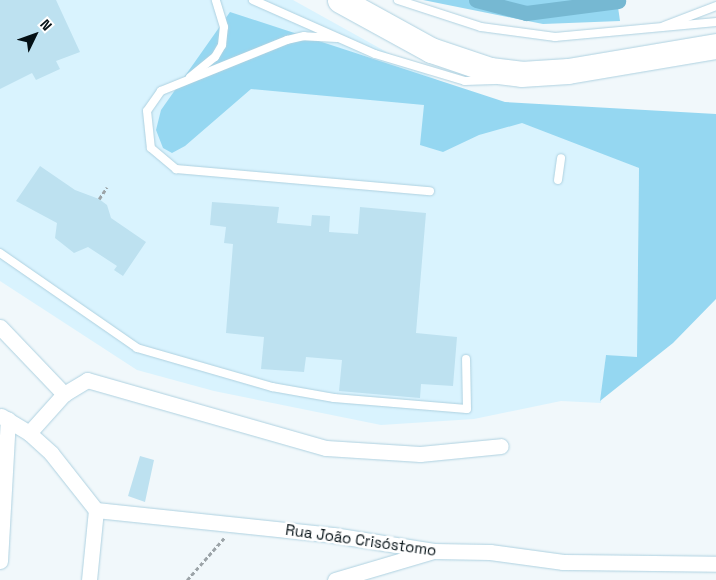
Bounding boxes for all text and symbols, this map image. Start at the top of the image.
north arrow [10,10,60,60]
text: N [36,15,56,34]
street label: Rua João Crisóstomo [284,520,438,560]

